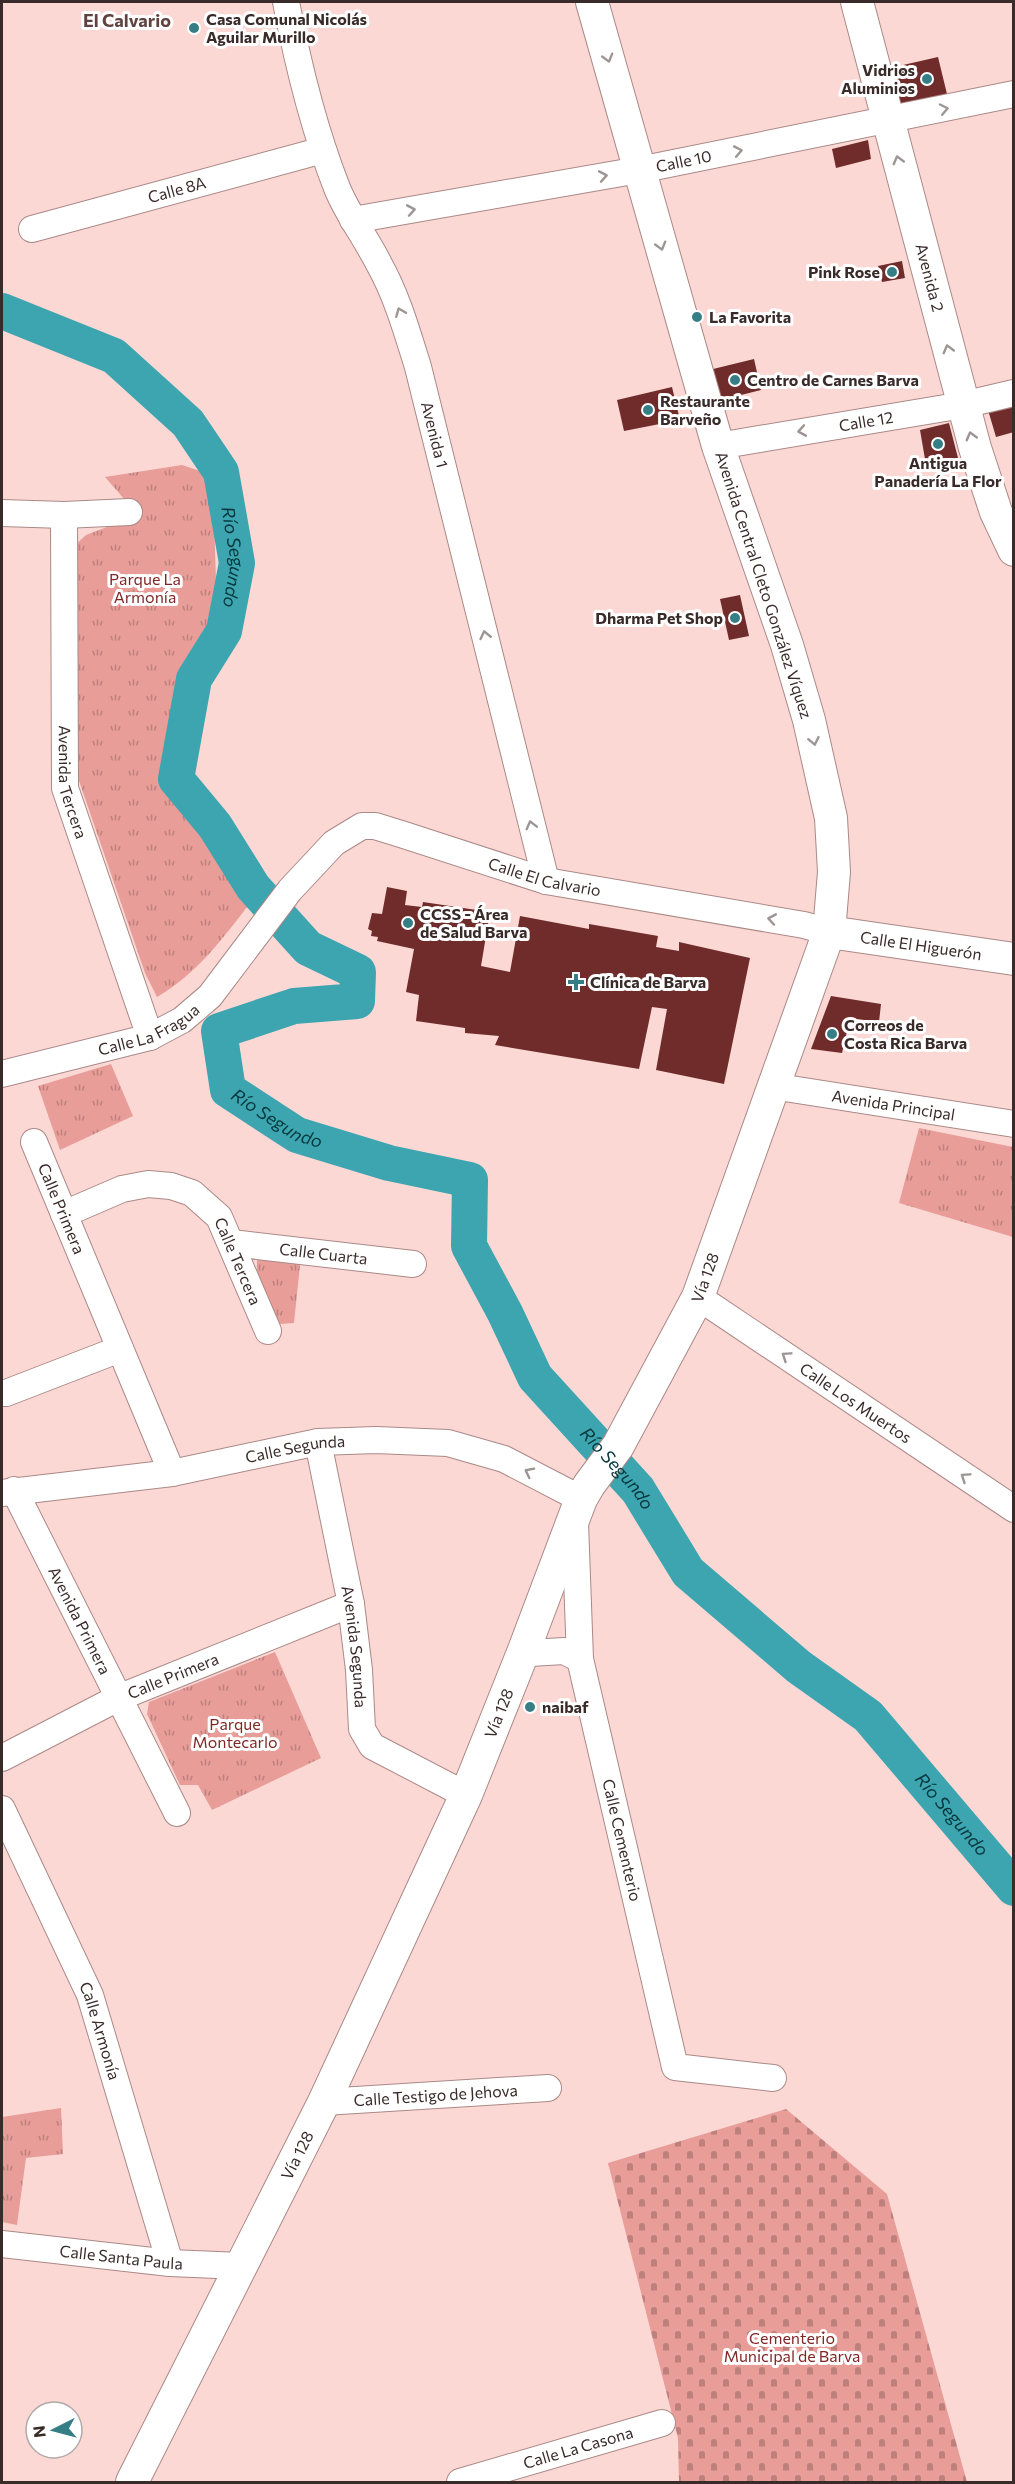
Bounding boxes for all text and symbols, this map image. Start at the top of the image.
district label: El Calvario [83,9,171,31]
place label: Casa Comunal Nicolás Aguilar Murillo [206,9,367,46]
marker: Casa Comunal Nicolás Aguilar Murillo [187,21,201,35]
one-way arrow [601,52,613,63]
place label: Vidrios Aluminios [841,60,915,97]
marker: Vidrios Aluminios [920,72,934,86]
one-way arrow [939,103,949,116]
one-way arrow [733,145,743,158]
street label: Calle 10 [654,146,713,175]
one-way arrow [892,155,905,165]
one-way arrow [597,170,607,183]
street label: Calle 8A [145,172,208,206]
one-way arrow [406,204,415,216]
one-way arrow [654,240,666,250]
street label: Avenida 2 [912,241,949,314]
place label: Pink Rose [808,262,880,281]
marker: Pink Rose [885,265,899,279]
one-way arrow [395,307,407,318]
place label: La Favorita [709,307,791,326]
marker: La Favorita [690,310,704,324]
one-way arrow [943,344,955,355]
place label: Centro de Carnes Barva [747,370,919,389]
marker: Centro de Carnes Barva [728,373,742,387]
place label: Restaurante Barveño [660,391,750,428]
street label: Avenida 1 [418,399,453,470]
marker: Restaurante Barveño [641,403,655,417]
street label: Calle 12 [837,407,895,435]
one-way arrow [797,425,806,437]
one-way arrow [966,431,979,441]
marker: Antigua Panadería La Flor [931,437,945,451]
street label: Avenida Central Cleto González Víquez [712,449,817,721]
place label: Antigua Panadería La Flor [874,453,1002,490]
water label: Río Segundo [217,505,250,610]
park label: Parque La Armonía [109,569,181,606]
place label: Dharma Pet Shop [595,608,723,627]
marker: Dharma Pet Shop [728,611,742,625]
one-way arrow [480,630,493,640]
street label: Avenida Tercera [56,725,91,841]
one-way arrow [806,735,819,745]
one-way arrow [526,820,539,830]
street label: Calle El Calvario [486,853,602,899]
place label: CCSS - Área de Salud Barva [420,904,527,941]
one-way arrow [767,913,777,926]
marker: CCSS - Área de Salud Barva [401,916,415,930]
street label: Calle El Higuerón [859,927,983,963]
place label: Clínica de Barva [590,972,706,991]
marker: Clínica de Barva [567,973,585,991]
street label: Calle La Fragua [96,1000,203,1059]
place label: Correos de Costa Rica Barva [844,1015,967,1052]
marker: Correos de Costa Rica Barva [825,1027,839,1041]
water label: Río Segundo [227,1083,325,1152]
street label: Avenida Principal [831,1086,957,1124]
street label: Calle Primera [35,1160,90,1257]
street label: Calle Tercera [211,1214,266,1308]
street label: Calle Cuarta [278,1239,369,1268]
street label: Vía 128 [687,1250,722,1305]
one-way arrow [782,1352,793,1363]
street label: Calle Los Muertos [797,1358,915,1447]
water label: Río Segundo [576,1422,659,1513]
street label: Calle Segunda [243,1431,346,1466]
one-way arrow [525,1468,535,1479]
one-way arrow [961,1473,972,1484]
street label: Avenida Primera [45,1563,115,1677]
street label: Avenida Segunda [338,1584,371,1708]
street label: Calle Primera [125,1648,221,1702]
street label: Vía 128 [480,1686,517,1741]
place label: naibaf [542,1697,589,1716]
marker: naibaf [523,1700,537,1714]
park label: Parque Montecarlo [192,1714,278,1751]
water label: Río Segundo [911,1768,994,1860]
street label: Calle Cementerio [599,1777,646,1903]
street label: Calle Armonía [76,1978,125,2082]
street label: Calle Testigo de Jehova [353,2080,518,2109]
street label: Vía 128 [276,2128,317,2182]
street label: Calle Santa Paula [59,2241,183,2273]
park label: Cementerio Municipal de Barva [724,2328,860,2365]
north arrow [24,2400,84,2460]
street label: Calle La Casona [521,2422,635,2472]
text: N [29,2425,49,2439]

